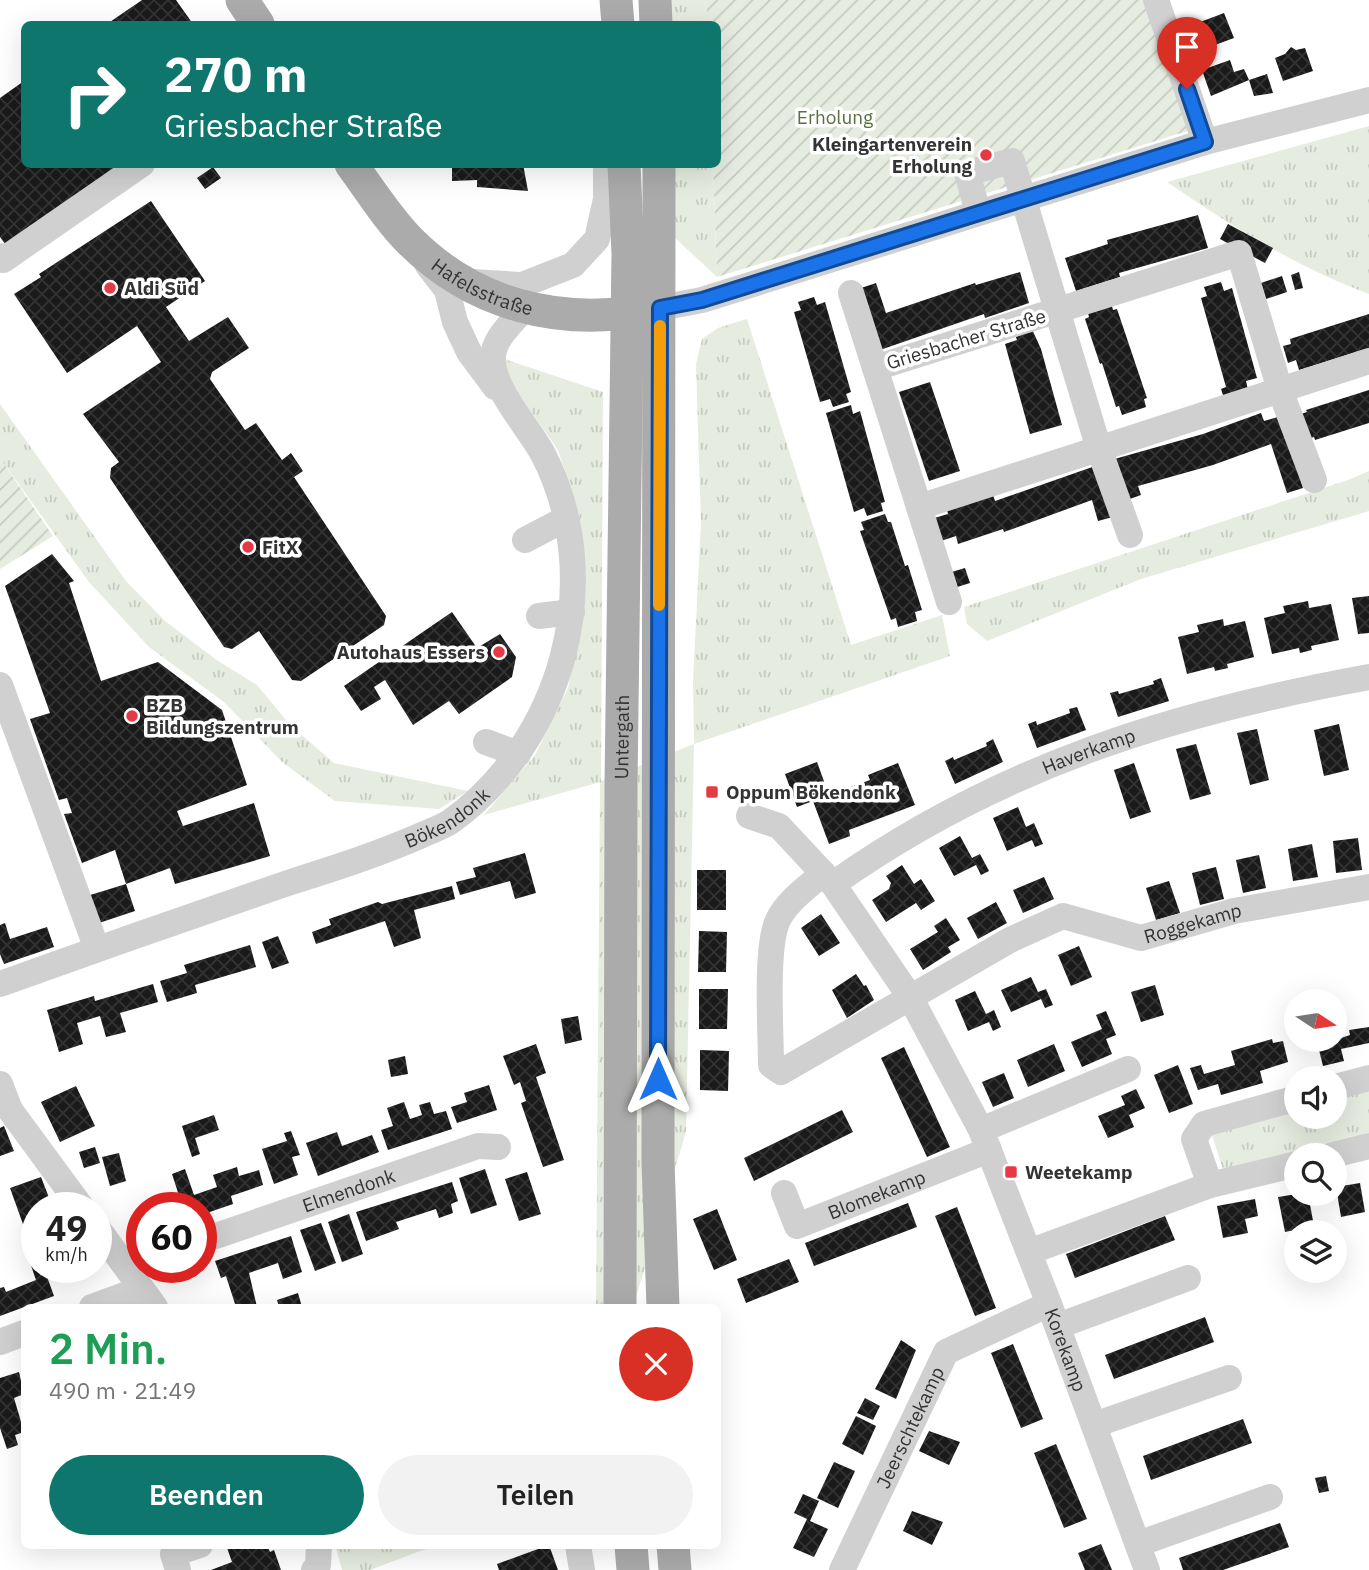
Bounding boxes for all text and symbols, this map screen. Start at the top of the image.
pin [1157,17,1217,89]
icon: arrive [1168,28,1206,66]
text: 270 m [164,42,308,105]
icon: right [49,49,140,140]
text: Griesbacher Straße [164,104,443,146]
park label: Erholung [797,105,873,129]
place label: Kleingartenverein Erholung [812,132,972,178]
marker: Kleingartenverein Erholung [978,147,994,163]
street label: Hafelsstraße [427,253,535,320]
place label: Aldi Süd [124,276,199,300]
marker: Aldi Süd [102,280,118,296]
street label: Griesbacher Straße [883,303,1049,375]
place label: FitX [262,535,299,559]
marker: FitX [240,539,256,555]
place label: Autohaus Essers [337,640,485,664]
marker: Autohaus Essers [491,644,507,660]
place label: BZB Bildungszentrum [146,693,299,739]
street label: Untergath [609,694,634,780]
marker: BZB Bildungszentrum [124,708,140,724]
street label: Haverkamp [1038,723,1138,779]
place label: Oppum Bökendonk [726,780,896,804]
street label: Bökendonk [401,782,495,853]
marker: Oppum Bökendonk [704,784,720,800]
street label: Roggekamp [1141,898,1243,949]
north arrow [1284,989,1348,1052]
map controls [1284,989,1347,1283]
position arrow [621,1042,695,1116]
button: sound [1284,1066,1347,1129]
button: search [1284,1143,1347,1206]
place label: Weetekamp [1025,1160,1133,1184]
street label: Elmendonk [299,1163,398,1217]
street label: Blomekamp [824,1164,929,1225]
marker: Weetekamp [1003,1164,1019,1180]
speed limit sign: 60 [126,1192,217,1283]
text: 49 [45,1205,88,1251]
button: layers [1284,1220,1347,1283]
text: km/h [45,1243,88,1266]
street label: Korekamp [1040,1305,1092,1395]
text: 2 Min. [49,1321,167,1376]
button: close [619,1327,693,1401]
street label: Jeerschtekamp [871,1363,949,1492]
text: 490 m · 21:49 [49,1375,196,1405]
button: Beenden [49,1455,364,1535]
button: Teilen [378,1455,693,1535]

